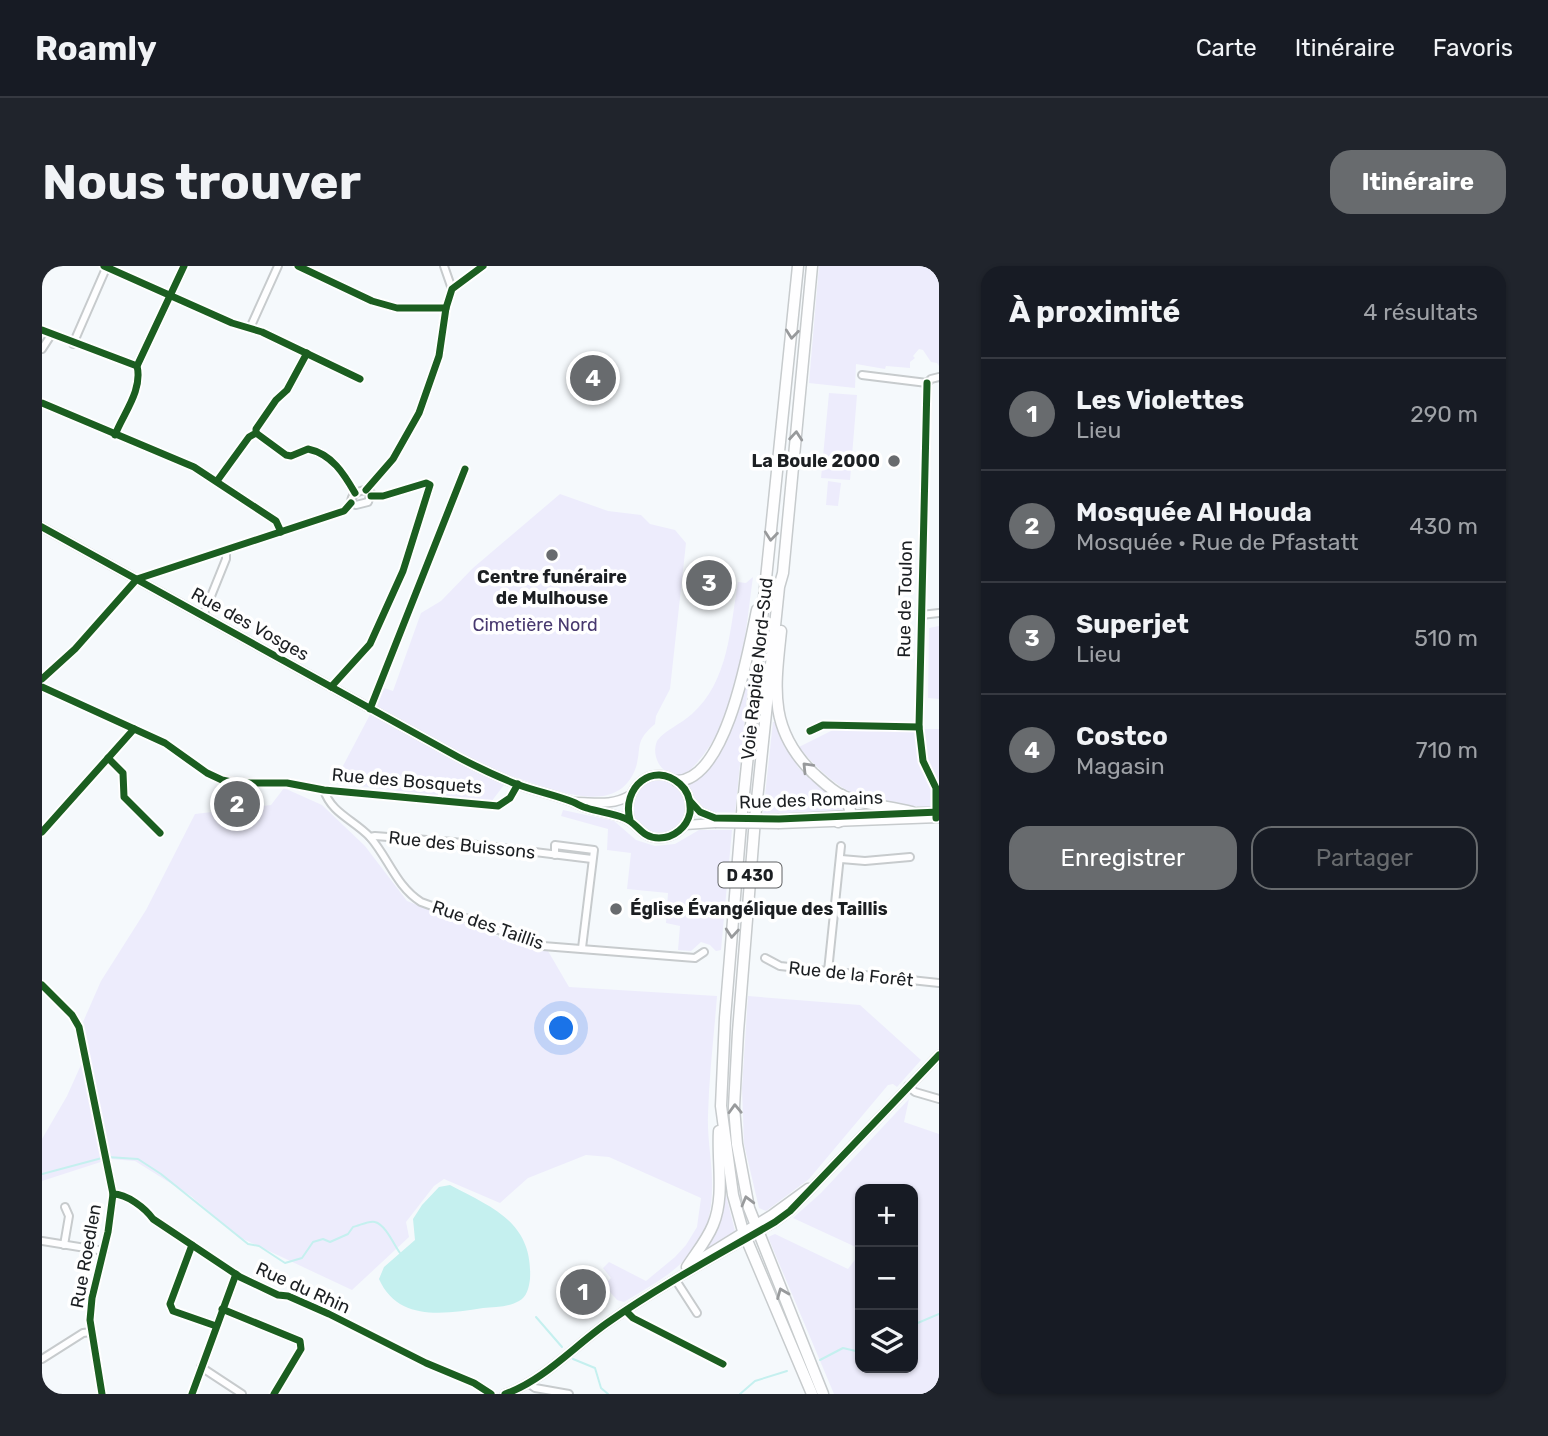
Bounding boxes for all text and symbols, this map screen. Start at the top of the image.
text: Roamly [35,29,157,68]
text: Carte [1196,34,1257,62]
text: Itinéraire [1295,34,1395,62]
text: Favoris [1433,34,1513,62]
button: Itinéraire [1330,150,1506,214]
text: Nous trouver [42,153,361,211]
text: À proximité [1009,294,1180,330]
text: 4 résultats [1363,298,1478,326]
one-way arrow [785,328,800,340]
pin: 4 [570,352,616,404]
text: Les Violettes [1076,385,1244,416]
text: 1 [1026,400,1038,428]
text: 290 m [1410,400,1478,428]
text: Lieu [1076,416,1121,444]
one-way arrow [788,430,803,441]
place label: La Boule 2000 [751,450,880,472]
marker: La Boule 2000 [886,453,902,469]
text: Mosquée Al Houda [1076,497,1312,528]
text: 2 [1025,512,1039,540]
text: 430 m [1409,512,1478,540]
text: Mosquée · Rue de Pfastatt [1076,528,1358,556]
one-way arrow [763,530,778,542]
street label: Rue de Toulon [893,540,917,658]
marker: Centre funéraire de Mulhouse [544,547,560,563]
pin: 3 [686,557,732,609]
place label: Centre funéraire de Mulhouse [477,566,627,609]
street label: Voie Rapide Nord-Sud [736,577,778,761]
street label: Rue des Vosges [187,583,313,665]
text: Superjet [1076,609,1189,640]
park label: Cimetière Nord [472,614,598,636]
text: 3 [1024,624,1040,652]
text: 510 m [1414,624,1478,652]
text: Lieu [1076,640,1121,668]
text: Costco [1076,721,1168,752]
text: 4 [1024,736,1040,764]
text: 710 m [1416,736,1478,764]
text: Magasin [1076,752,1165,780]
one-way arrow [803,762,816,775]
street label: Rue des Bosquets [331,763,483,799]
pin: 2 [214,778,260,830]
street label: Rue des Romains [739,786,883,814]
street label: Rue des Buissons [388,826,536,864]
button: Enregistrer [1009,826,1237,890]
button: Partager [1251,826,1478,890]
road number: D 430 [718,862,782,888]
street label: Rue des Taillis [429,896,547,954]
place label: Église Évangélique des Taillis [630,898,888,920]
marker: Église Évangélique des Taillis [608,901,624,917]
one-way arrow [725,928,740,939]
street label: Rue de la Forêt [787,957,915,991]
your location [544,1011,578,1045]
one-way arrow [727,1104,743,1114]
map controls [855,1184,918,1373]
button: + [855,1184,918,1247]
one-way arrow [741,1195,756,1207]
street label: Rue Roedlen [66,1202,106,1310]
button: − [855,1247,918,1310]
street label: Rue du Rhin [252,1257,354,1319]
pin: 1 [560,1266,606,1318]
one-way arrow [776,1287,790,1299]
button: layers [855,1310,918,1373]

